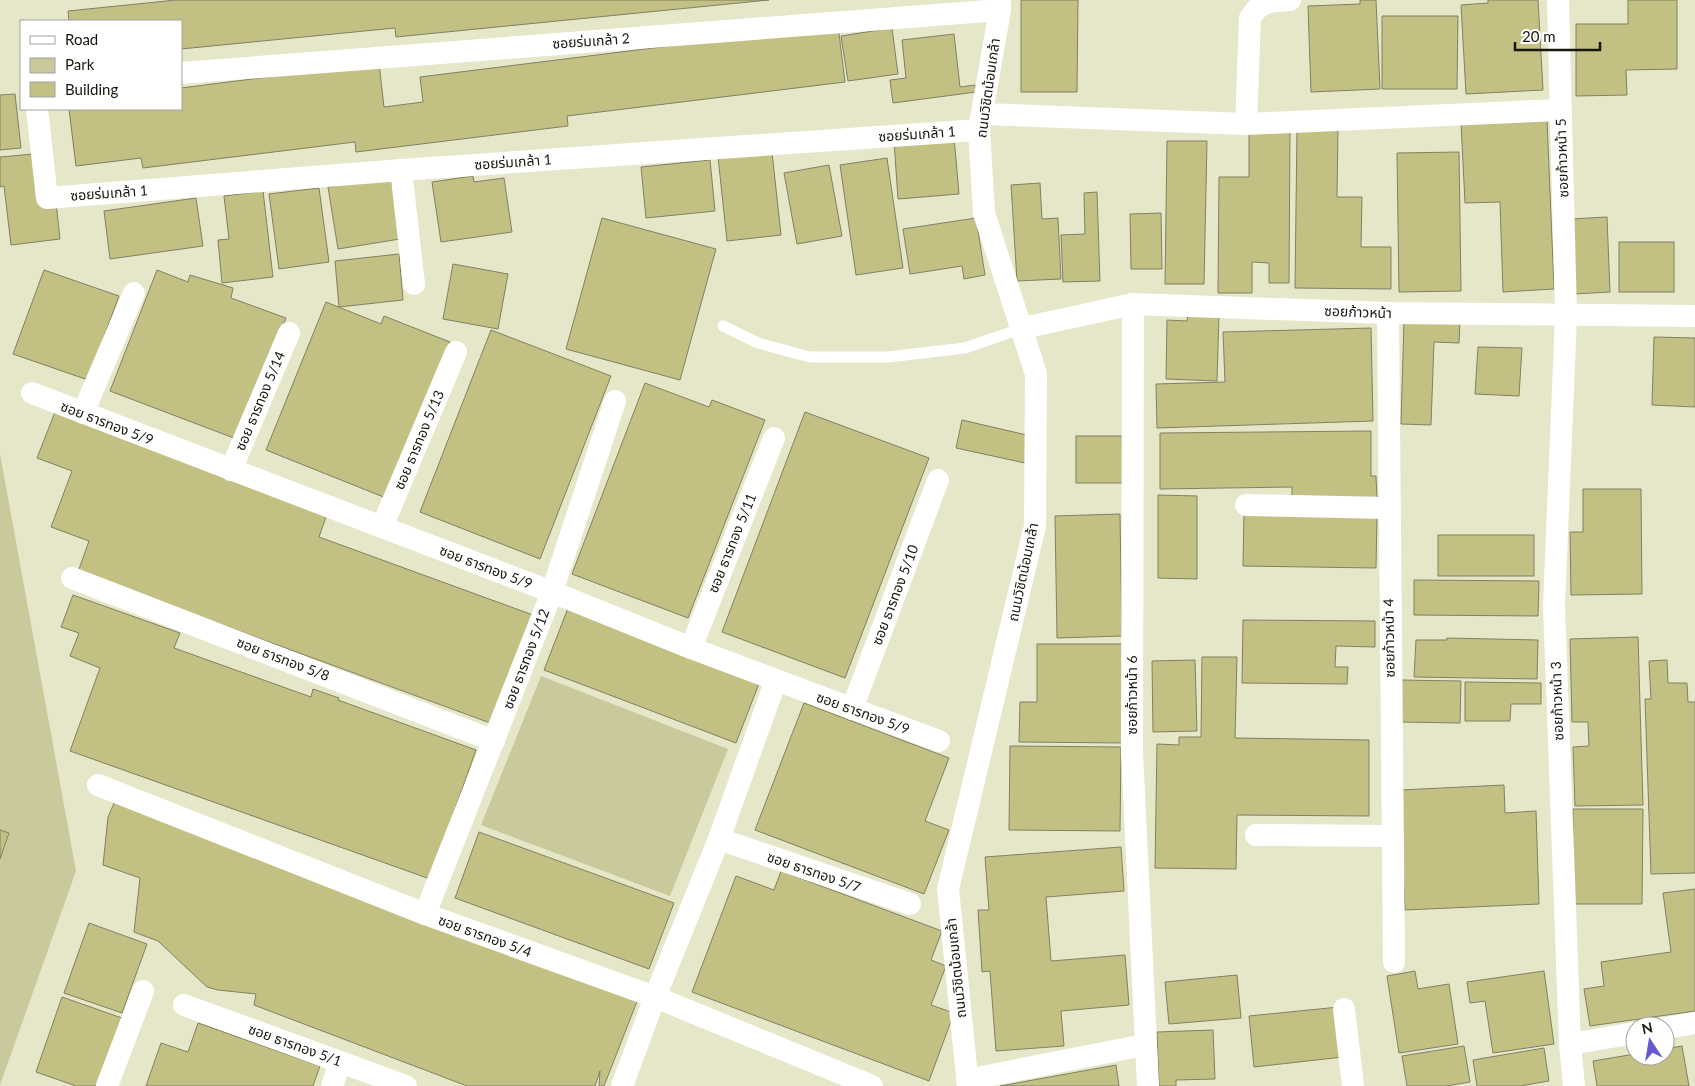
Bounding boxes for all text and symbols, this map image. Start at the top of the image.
legend [20,20,182,110]
scale bar [1515,20,1600,52]
text: 20 m [1522,27,1556,45]
street label: ซอยร่มเกล้า 2 [552,29,630,52]
text: Road [65,30,98,48]
street label: ถนนวิชิตน้อมเกล้า [972,37,1003,139]
text: Park [65,55,95,73]
text: Building [65,80,118,98]
street label: ซอยก้าวหน้า 5 [1552,118,1571,198]
street label: ซอยร่มเกล้า 1 [878,122,956,145]
street label: ซอยร่มเกล้า 1 [474,150,552,173]
street label: ซอยร่มเกล้า 1 [70,181,148,204]
street label: ซอยก้าวหน้า [1324,302,1392,321]
street label: ซอย ธารทอง 5/14 [231,349,288,453]
street label: ซอย ธารทอง 5/13 [390,388,447,492]
street label: ซอย ธารทอง 5/9 [58,397,156,448]
street label: ซอย ธารทอง 5/11 [704,490,759,595]
street label: ถนนวิชิตน้อมเกล้า [1004,521,1041,623]
street label: ซอย ธารทอง 5/9 [437,541,535,592]
street label: ซอย ธารทอง 5/10 [868,542,922,647]
street label: ซอยก้าวหน้า 4 [1379,598,1398,678]
street label: ซอย ธารทอง 5/12 [499,606,553,711]
street label: ซอย ธารทอง 5/8 [234,633,332,684]
street label: ซอยก้าวหน้า 6 [1123,655,1140,735]
street label: ซอยก้าวหน้า 3 [1547,661,1566,741]
street label: ซอย ธารทอง 5/9 [814,688,912,737]
street label: ซอย ธารทอง 5/7 [765,848,863,896]
street label: ซอย ธารทอง 5/4 [436,911,534,960]
street label: ถนนวิชิตน้อมเกล้า [942,917,969,1019]
north arrow [1625,1016,1675,1066]
text: N [1640,1018,1654,1037]
street label: ซอย ธารทอง 5/1 [246,1020,344,1069]

